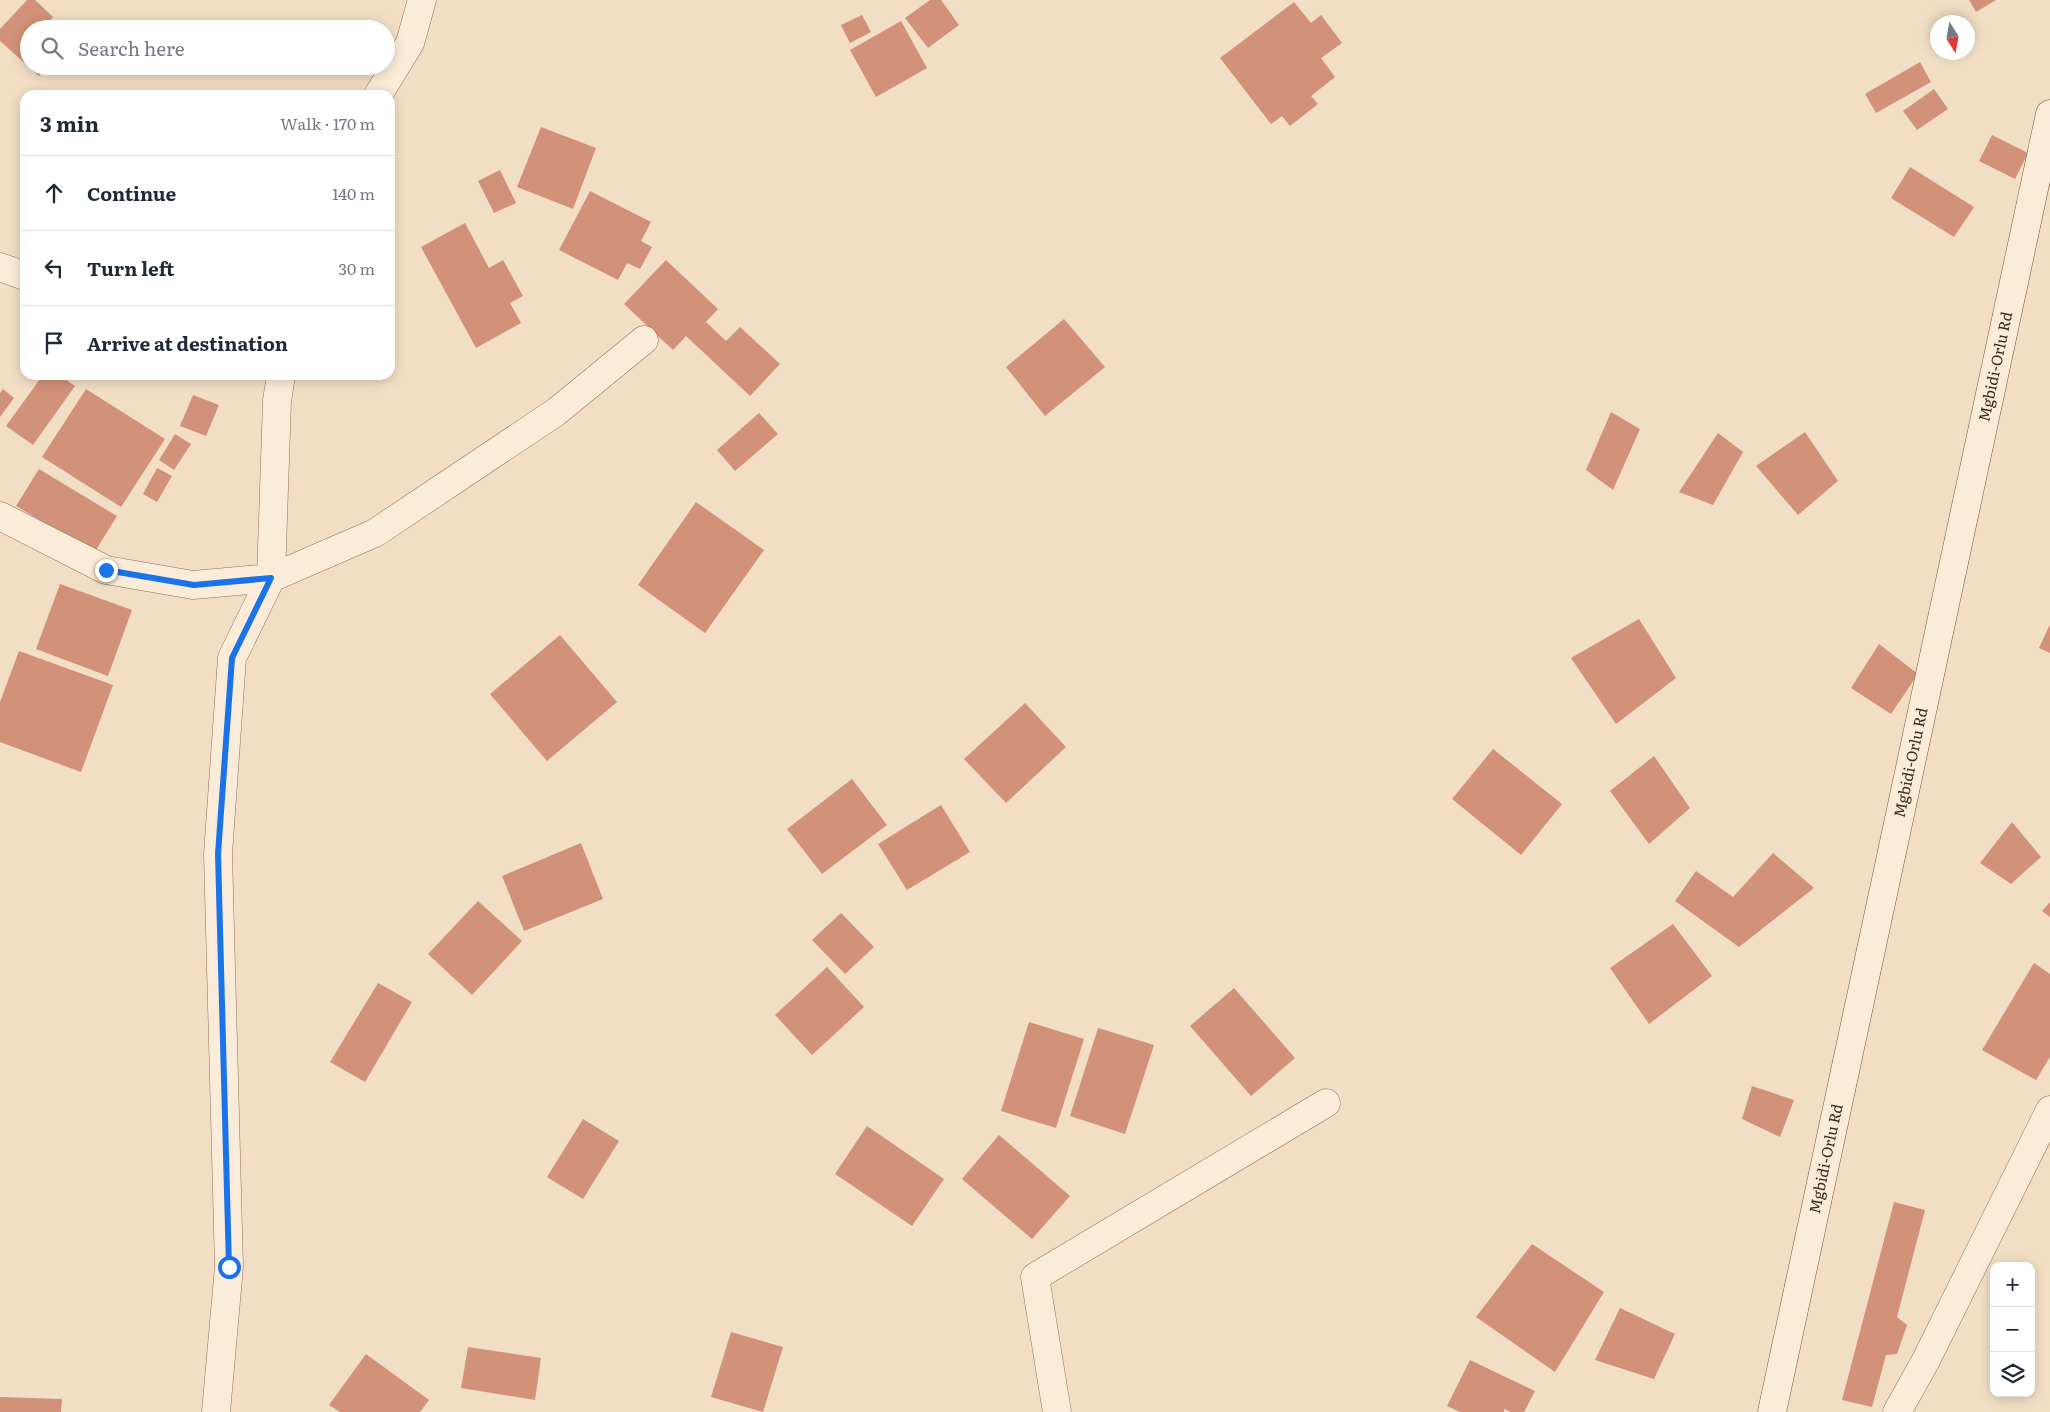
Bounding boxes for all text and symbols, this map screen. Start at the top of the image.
north arrow [1930,15,1975,60]
search box [20,20,395,75]
icon: search [38,34,66,62]
text: Search here [78,34,185,62]
text: 3 min [40,107,99,138]
text: Walk · 170 m [280,111,375,135]
icon: ahead [40,179,68,207]
text: Continue [87,179,176,207]
text: 140 m [332,181,375,205]
icon: left [40,254,68,282]
text: Turn left [87,254,174,282]
text: 30 m [338,256,375,280]
street label: Mgbidi-Orlu Rd [1971,309,2017,423]
icon: arrive [40,329,68,357]
text: Arrive at destination [87,329,288,357]
route end [95,559,118,582]
street label: Mgbidi-Orlu Rd [1887,705,1933,819]
street label: Mgbidi-Orlu Rd [1802,1101,1848,1215]
route start [218,1256,241,1279]
map controls [1990,1262,2035,1397]
button: + [1990,1262,2035,1307]
button: − [1990,1307,2035,1352]
button: layers [1990,1352,2035,1397]

